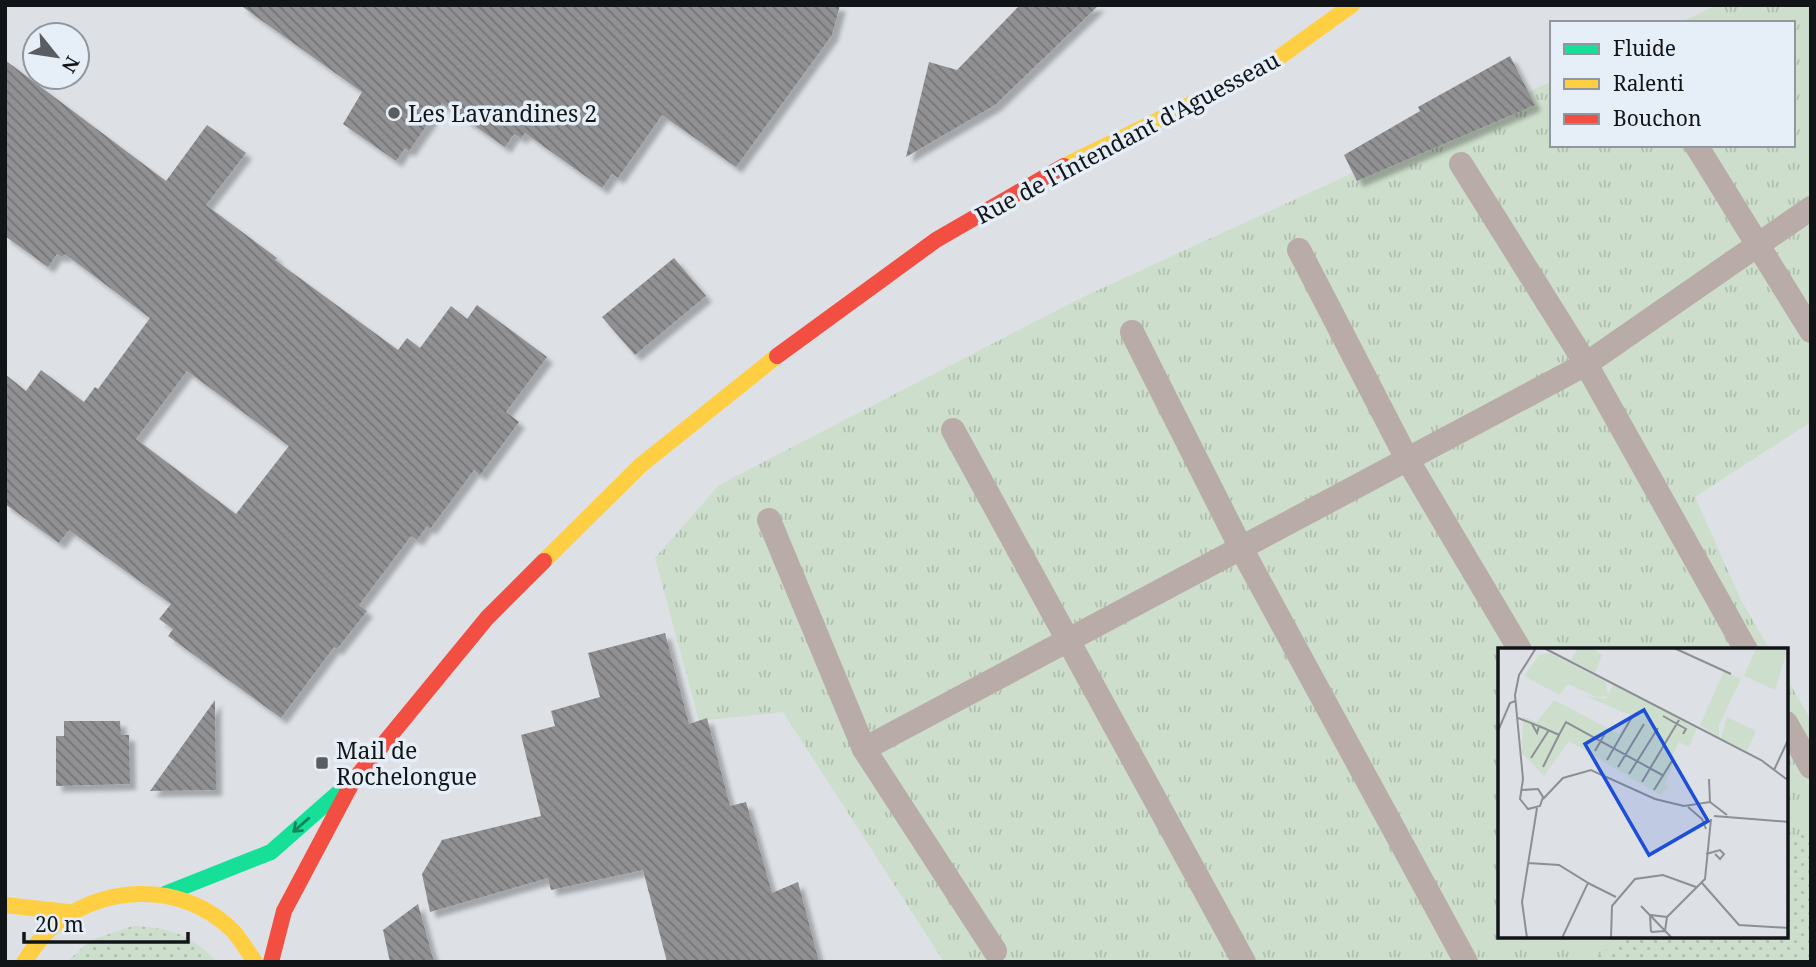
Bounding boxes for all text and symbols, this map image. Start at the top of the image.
north arrow [21,21,91,91]
legend [1550,21,1795,147]
text: Fluide [1613,34,1676,62]
street label: Rue de l'Intendant d'Aguesseau [969,43,1285,231]
text: N [56,52,86,78]
text: Ralenti [1613,69,1684,97]
place label: Les Lavandines 2 [408,97,597,129]
text: Bouchon [1613,104,1702,132]
marker: Les Lavandines 2 [386,105,402,121]
inset map [1498,648,1788,939]
place label: Mail de Rochelongue [336,734,477,792]
marker: Mail de Rochelongue [314,755,330,771]
one-way arrow [292,817,310,833]
scale bar [24,900,189,944]
text: 20 m [35,910,84,938]

